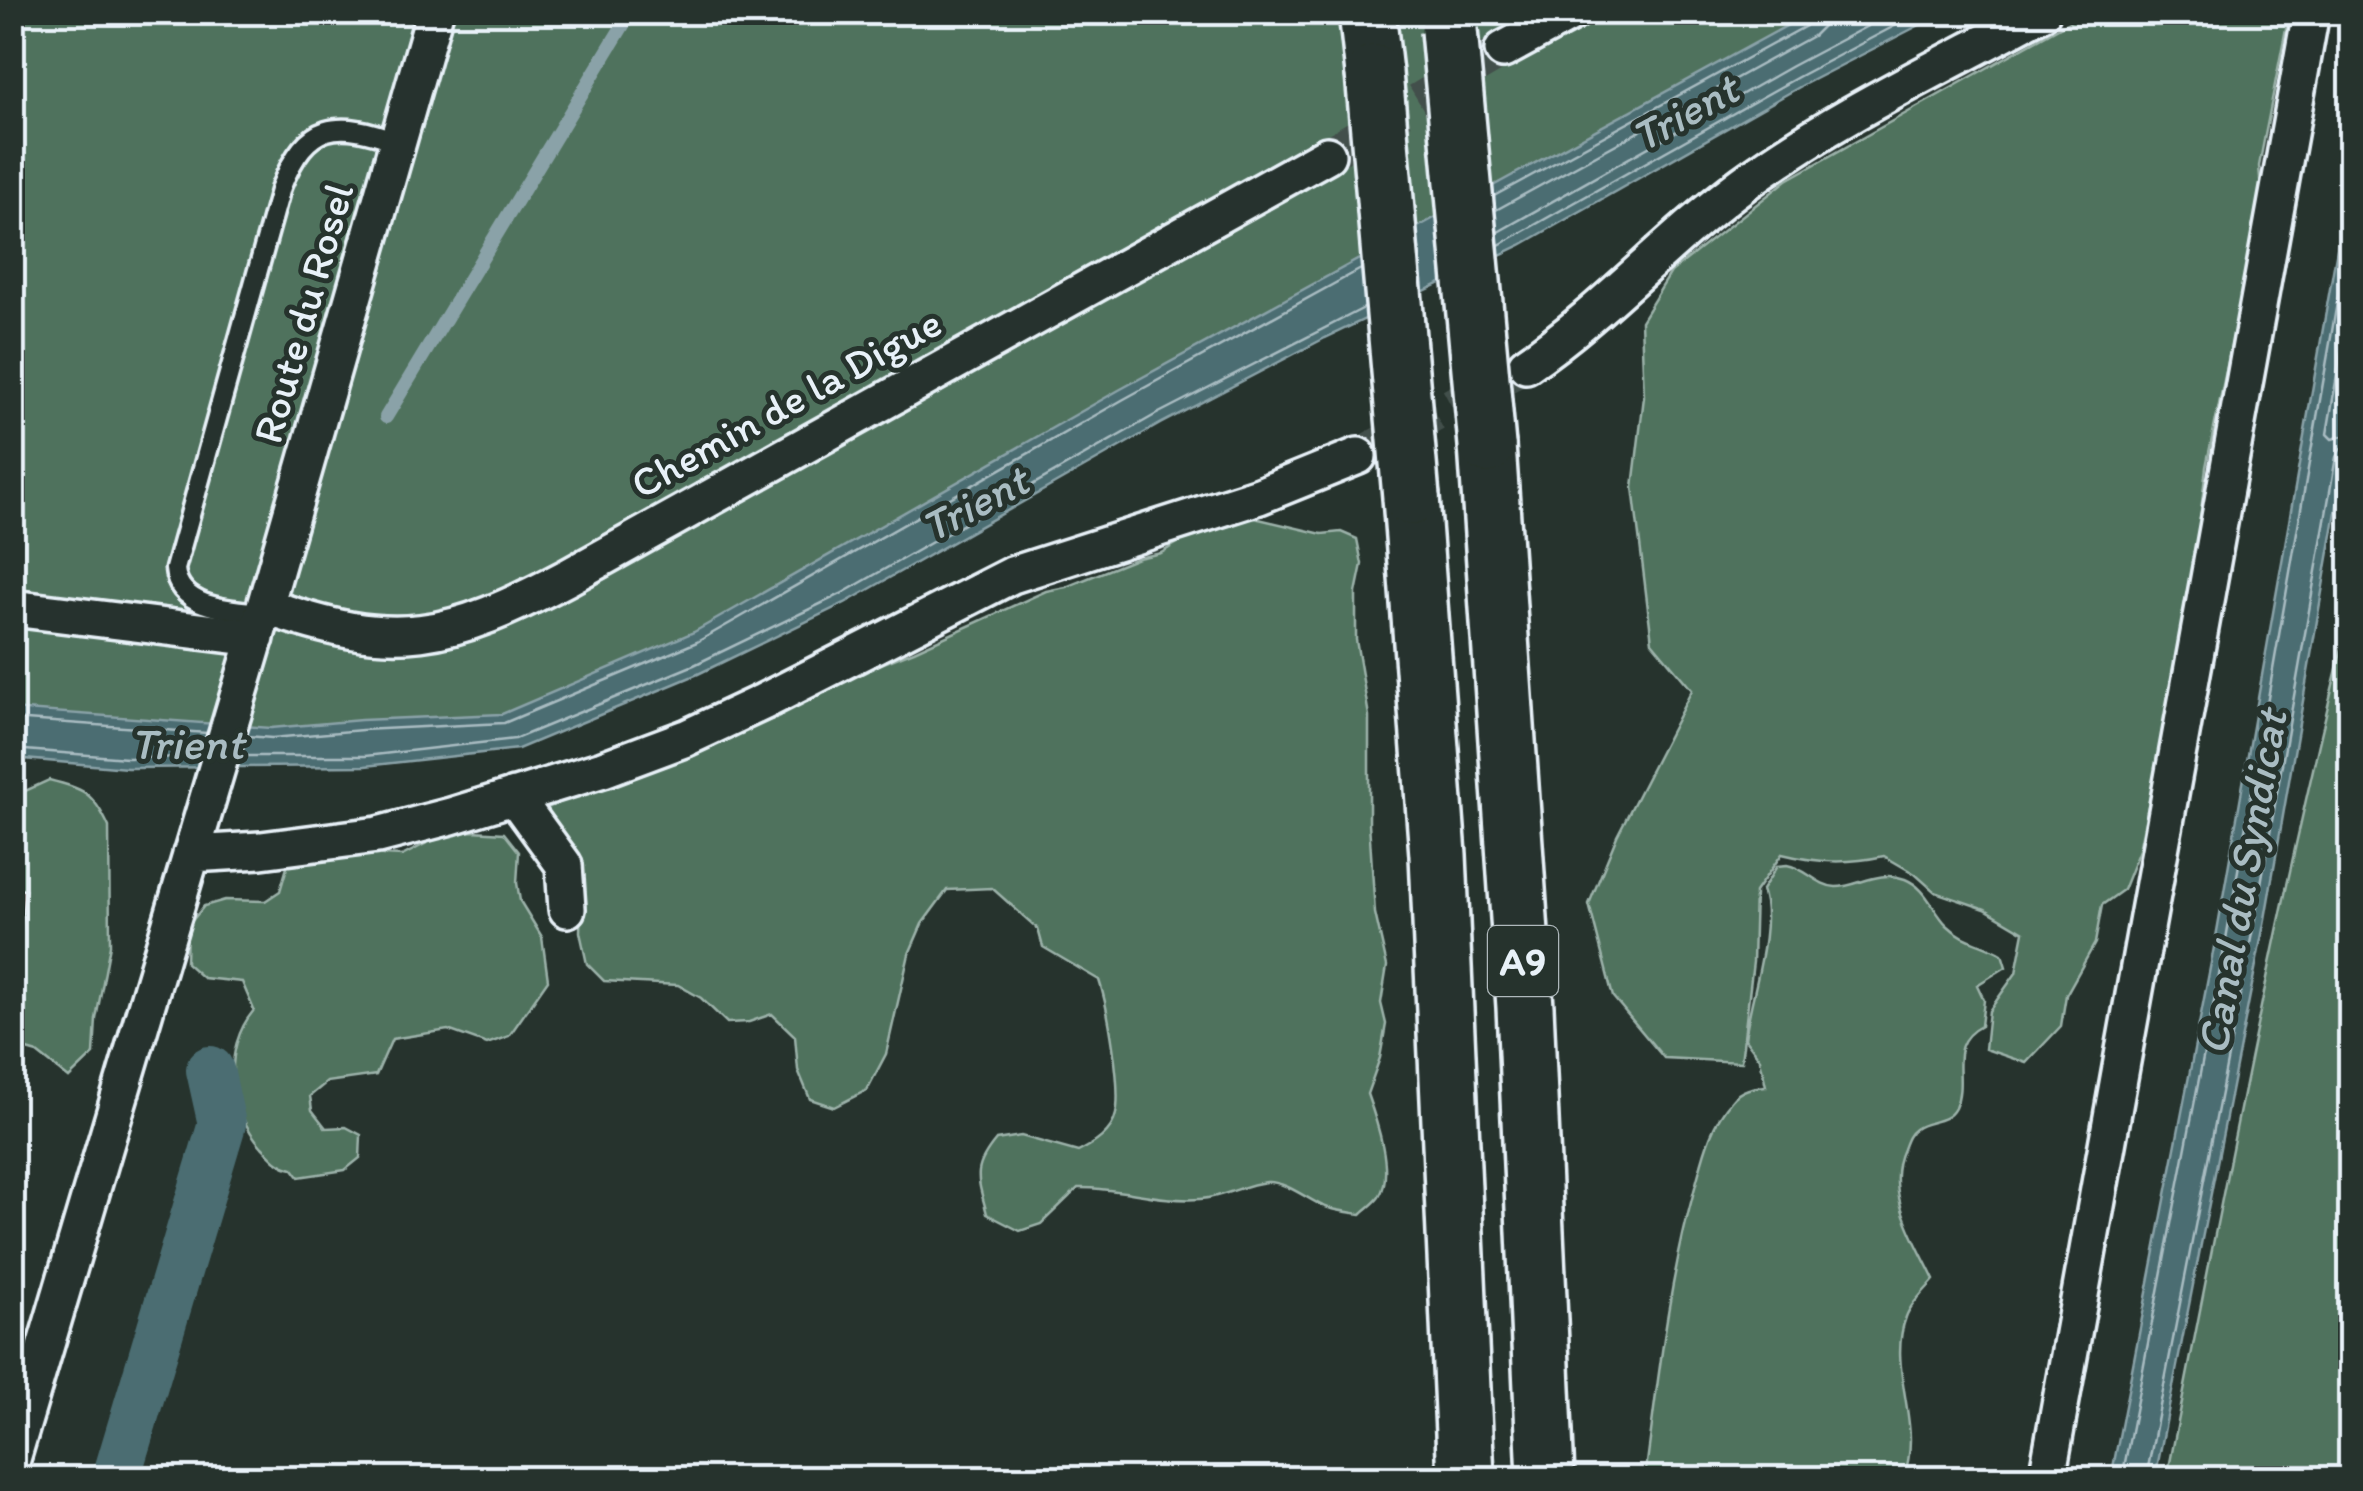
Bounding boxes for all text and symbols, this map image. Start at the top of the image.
water label: Trient [1621,59,1750,163]
street label: Route du Rosel [242,177,364,449]
street label: Chemin de la Digue [622,297,950,509]
water label: Trient [911,451,1040,554]
water label: Canal du Syndicat [2184,702,2299,1058]
water label: Trient [130,716,248,770]
road number: A9 [1488,926,1558,996]

